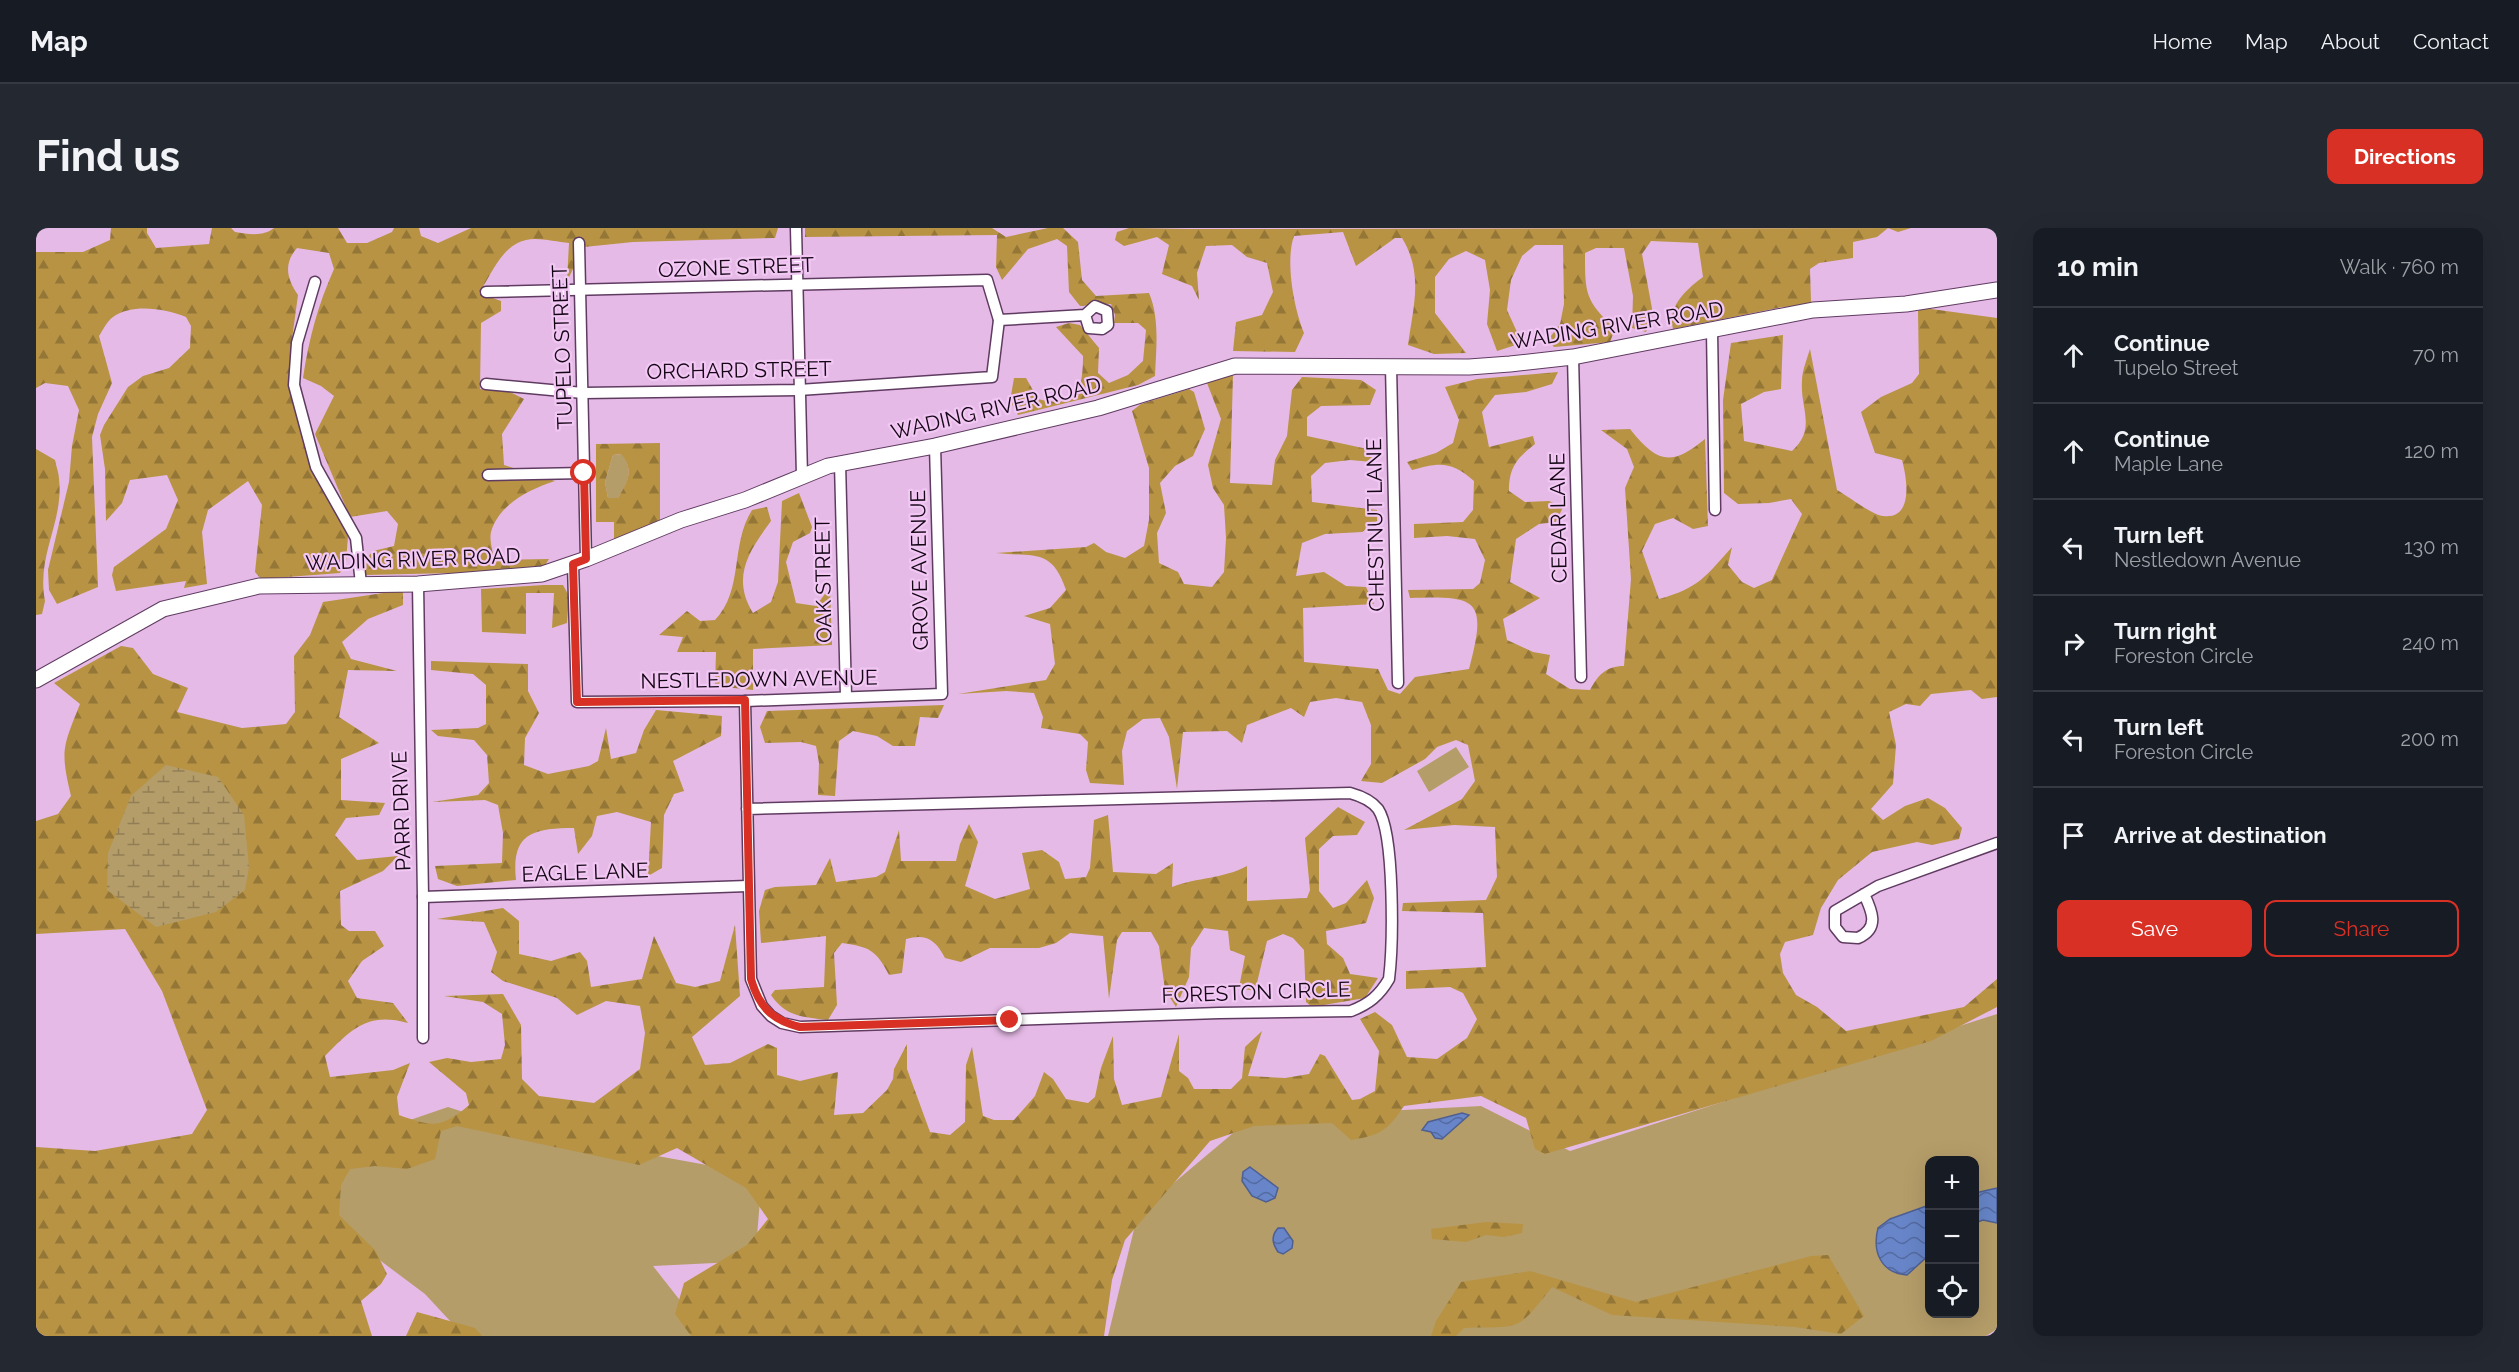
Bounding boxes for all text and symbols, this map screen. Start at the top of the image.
text: Map [30,25,88,58]
text: Home [2153,29,2212,54]
text: Map [2245,29,2288,54]
text: About [2321,29,2380,54]
text: Contact [2413,29,2489,54]
button: Directions [2327,129,2483,184]
text: Find us [36,132,180,181]
street label: OZONE STREET [658,252,815,282]
text: 10 min [2057,252,2139,282]
text: Walk · 760 m [2340,255,2459,279]
street label: TUPELO STREET [547,264,577,430]
street label: WADING RIVER ROAD [1509,296,1725,354]
text: Continue [2114,330,2210,356]
icon: ahead [2057,339,2090,372]
text: 70 m [2413,343,2459,367]
street label: ORCHARD STREET [646,356,832,384]
text: Tupelo Street [2114,356,2238,380]
street label: WADING RIVER ROAD [888,372,1104,444]
text: Continue [2114,426,2210,452]
icon: ahead [2057,435,2090,468]
street label: CHESTNUT LANE [1361,438,1389,612]
text: 120 m [2404,439,2459,463]
text: Maple Lane [2114,452,2223,476]
street label: CEDAR LANE [1544,453,1572,583]
route start [570,459,596,485]
street label: GROVE AVENUE [905,490,933,650]
street label: OAK STREET [809,517,837,643]
text: Turn left [2114,522,2204,548]
icon: left [2057,531,2090,564]
text: 130 m [2404,535,2459,559]
street label: WADING RIVER ROAD [305,543,521,575]
text: Nestledown Avenue [2114,548,2301,572]
text: Turn right [2114,618,2217,644]
icon: right [2057,627,2090,660]
text: 240 m [2402,631,2459,655]
text: Foreston Circle [2114,644,2253,668]
street label: NESTLEDOWN AVENUE [640,664,878,694]
text: Turn left [2114,714,2204,740]
icon: left [2057,723,2090,756]
text: 200 m [2401,727,2459,751]
text: Foreston Circle [2114,740,2253,764]
street label: PARR DRIVE [386,751,416,871]
icon: arrive [2057,819,2090,852]
text: Arrive at destination [2114,822,2327,848]
street label: EAGLE LANE [521,857,649,887]
button: Save [2057,900,2252,957]
button: Share [2264,900,2459,957]
street label: FORESTON CIRCLE [1161,976,1351,1008]
route end [996,1006,1022,1032]
map controls [1925,1156,1979,1318]
button: + [1925,1156,1979,1210]
button: − [1925,1210,1979,1264]
button: locate [1925,1264,1979,1318]

